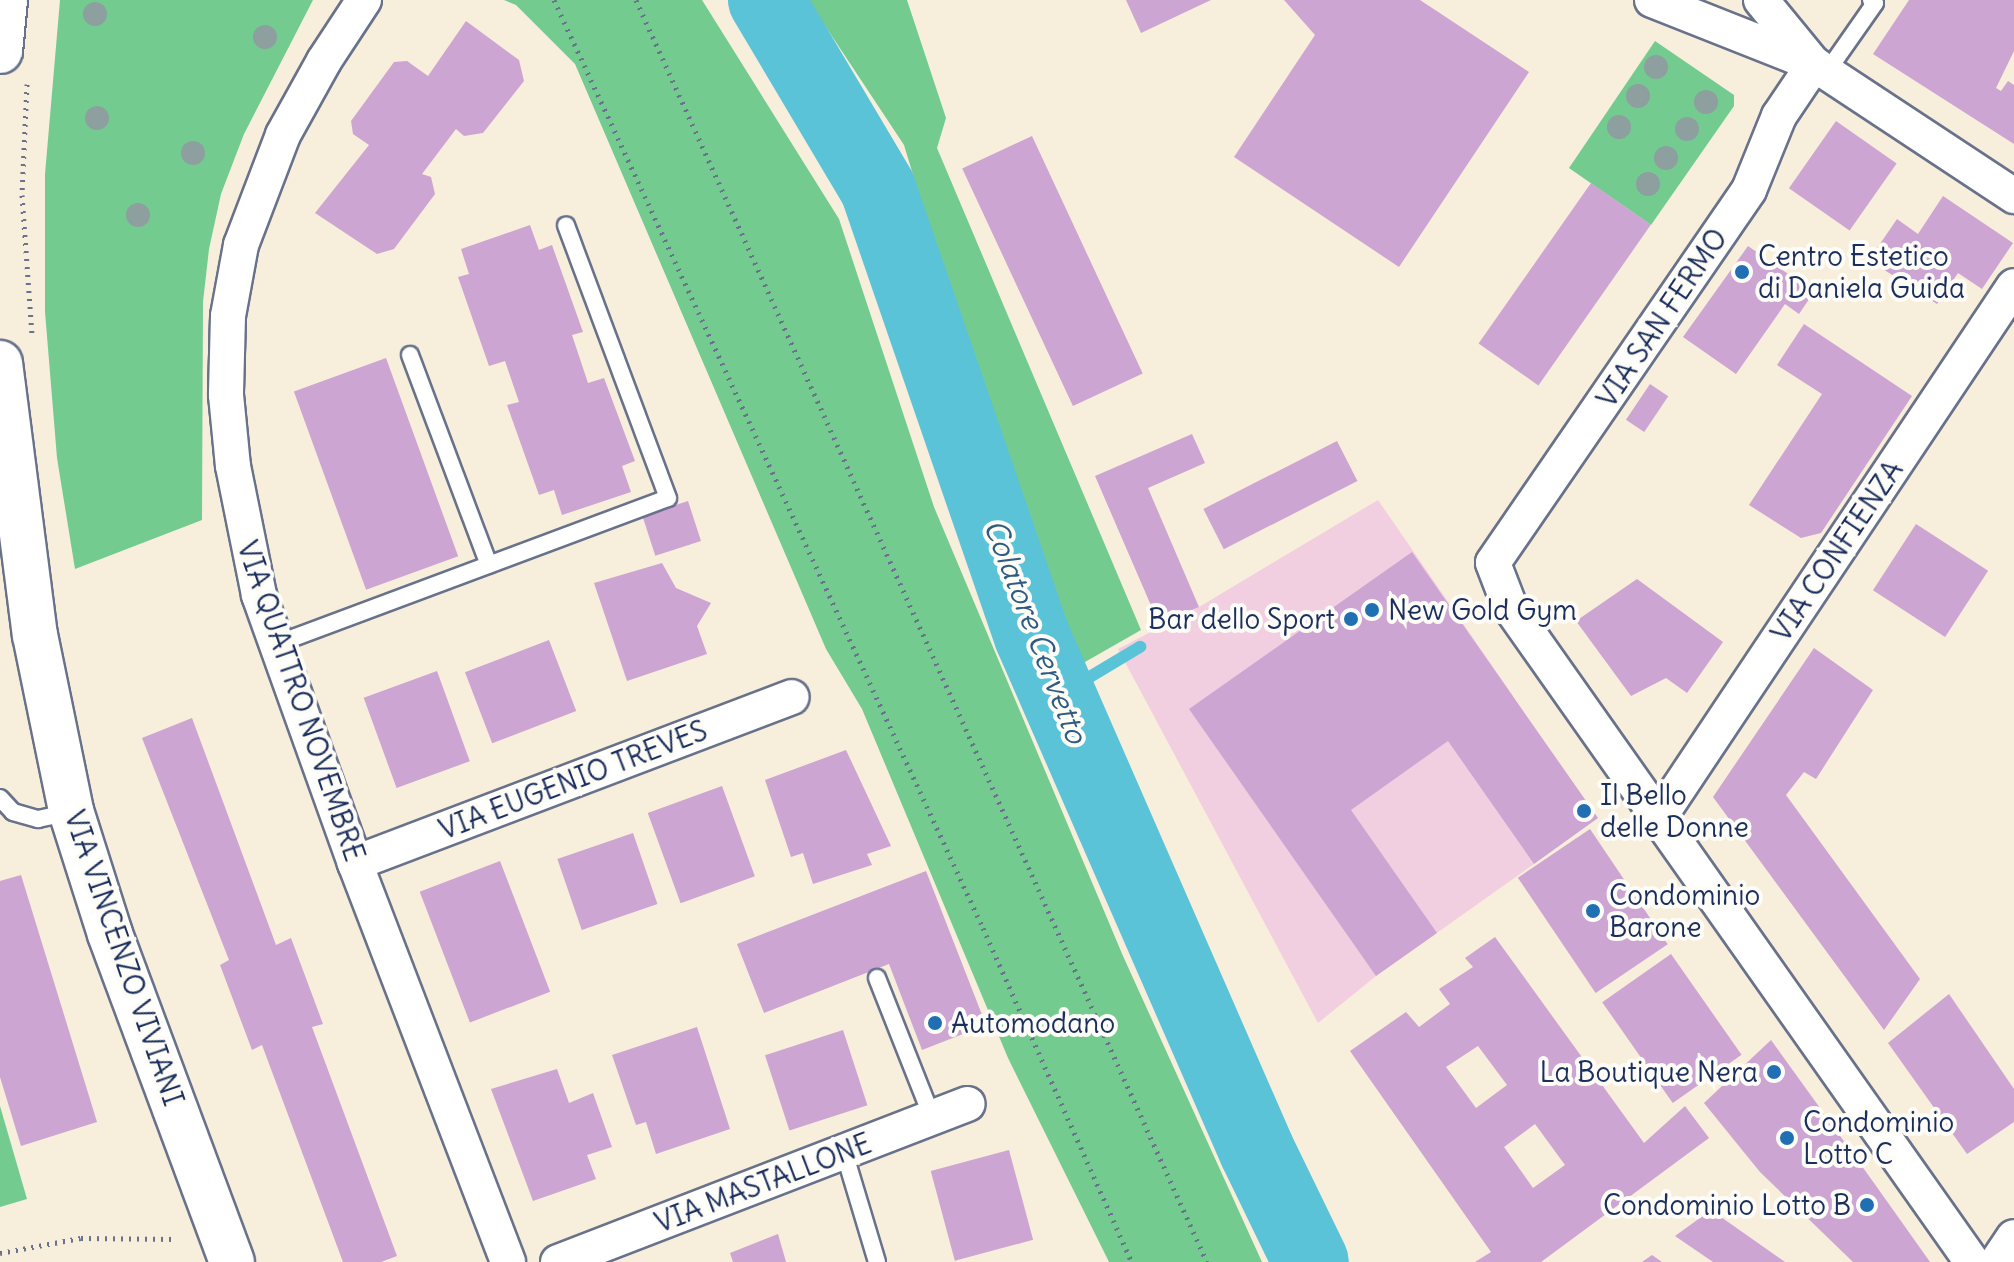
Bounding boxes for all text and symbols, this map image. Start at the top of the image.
street label: VIA SAN FERMO [1590,222,1734,414]
place label: Centro Estetico di Daniela Guida [1758,239,1965,305]
marker: Centro Estetico di Daniela Guida [1733,263,1751,281]
street label: VIA CONFIENZA [1764,454,1910,648]
water label: Colatore Cervetto [977,514,1095,748]
street label: VIA QUATTRO NOVEMBRE [230,536,372,866]
place label: New Gold Gym [1388,593,1577,627]
marker: New Gold Gym [1363,601,1381,619]
place label: Bar dello Sport [1148,602,1335,636]
marker: Bar dello Sport [1342,610,1360,628]
street label: VIA EUGENIO TREVES [434,713,712,847]
place label: Il Bello delle Donne [1600,778,1749,844]
marker: Il Bello delle Donne [1575,802,1593,820]
street label: VIA VINCENZO VIVIANI [58,806,190,1110]
place label: Condominio Barone [1609,878,1760,944]
marker: Condominio Barone [1584,902,1602,920]
place label: Automodano [951,1006,1115,1040]
marker: Automodano [926,1014,944,1032]
place label: La Boutique Nera [1539,1055,1758,1089]
marker: La Boutique Nera [1765,1063,1783,1081]
place label: Condominio Lotto C [1803,1105,1954,1171]
street label: VIA MASTALLONE [650,1126,876,1240]
marker: Condominio Lotto C [1778,1129,1796,1147]
place label: Condominio Lotto B [1603,1188,1851,1222]
marker: Condominio Lotto B [1858,1196,1876,1214]

